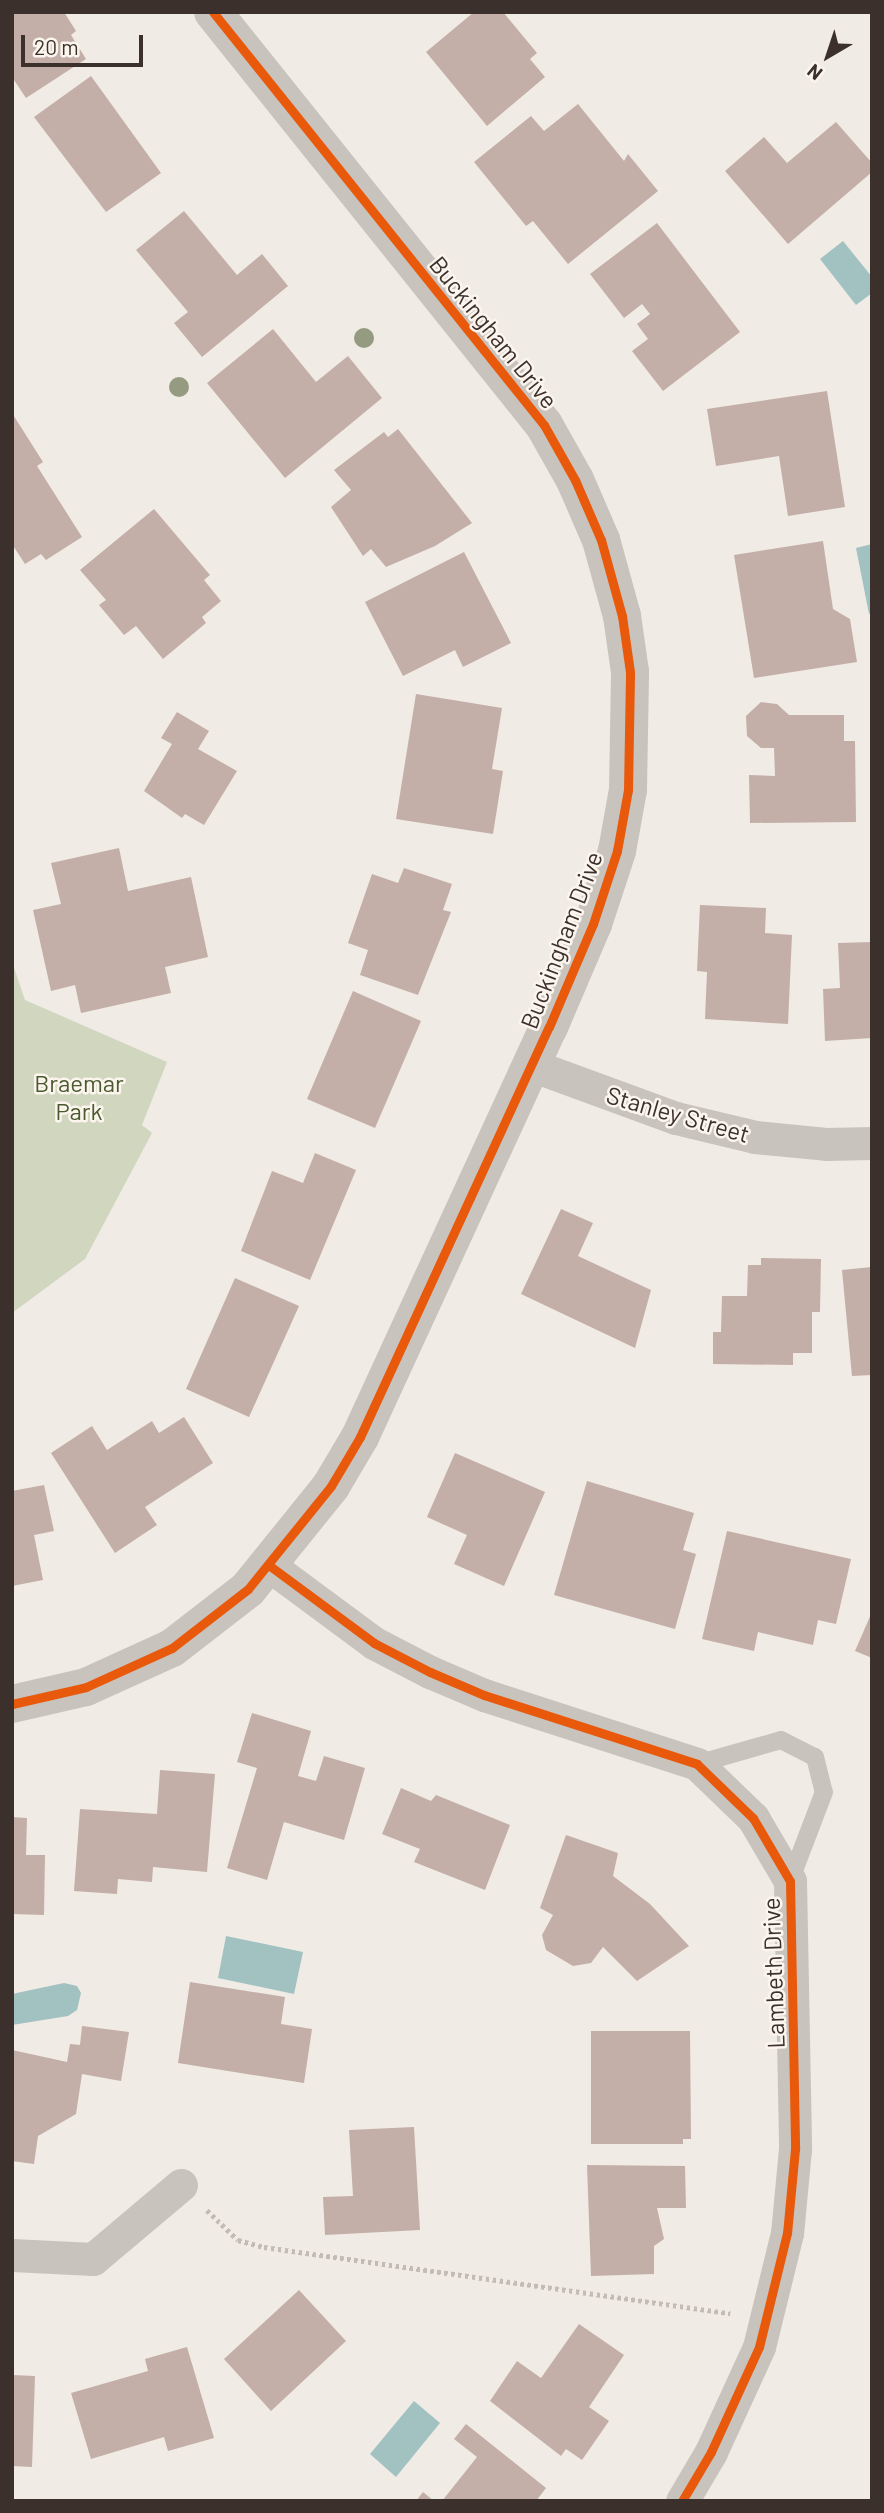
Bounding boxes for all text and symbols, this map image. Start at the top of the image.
scale bar [24,21,147,65]
north arrow [793,21,863,91]
text: 20 m [34,34,79,59]
text: N [802,60,827,86]
street label: Buckingham Drive [424,250,564,414]
street label: Buckingham Drive [514,847,608,1033]
park label: Braemar Park [34,1069,124,1125]
street label: Stanley Street [603,1080,753,1148]
street label: Lambeth Drive [756,1897,790,2049]

